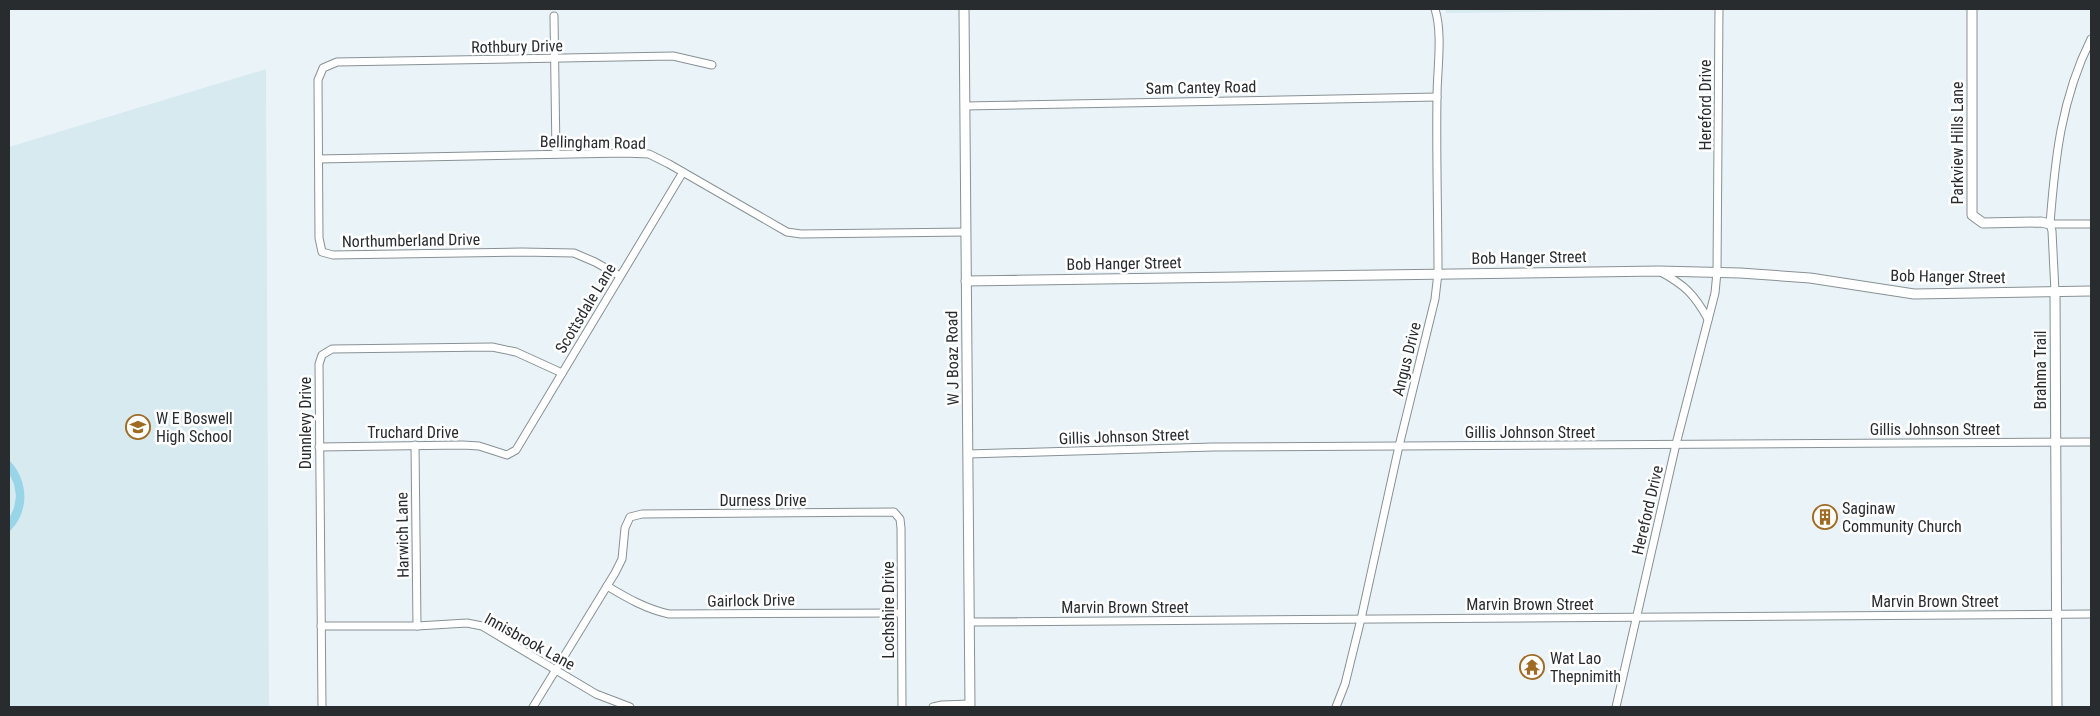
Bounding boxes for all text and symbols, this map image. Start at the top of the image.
street label: Rothbury Drive [471,36,563,57]
street label: Hereford Drive [1696,60,1715,151]
street label: Sam Cantey Road [1145,77,1257,98]
street label: Parkview Hills Lane [1948,81,1967,205]
street label: Bellingham Road [540,132,646,153]
street label: Northumberland Drive [342,230,480,251]
street label: Bob Hanger Street [1471,247,1587,268]
street label: Bob Hanger Street [1066,253,1182,274]
street label: Scottsdale Lane [551,260,620,357]
street label: Bob Hanger Street [1890,266,2006,287]
street label: W J Boaz Road [942,311,963,405]
street label: Angus Drive [1388,320,1425,398]
street label: Brahma Trail [2031,330,2050,410]
street label: Dunnlevy Drive [296,377,315,469]
place label: W E Boswell High School [156,409,233,446]
school or university icon: W E Boswell High School [125,414,151,440]
street label: Gillis Johnson Street [1870,420,2001,439]
street label: Truchard Drive [367,423,459,442]
street label: Gillis Johnson Street [1465,423,1596,442]
street label: Gillis Johnson Street [1058,425,1190,448]
street label: Hereford Drive [1628,464,1667,557]
street label: Durness Drive [719,491,807,510]
street label: Harwich Lane [392,492,413,578]
place label: Saginaw Community Church [1842,499,1962,536]
building icon: Saginaw Community Church [1812,504,1838,530]
street label: Lochshire Drive [879,561,898,659]
street label: Gairlock Drive [707,590,795,611]
street label: Marvin Brown Street [1871,592,1999,611]
street label: Marvin Brown Street [1466,595,1594,614]
street label: Marvin Brown Street [1061,598,1189,617]
street label: Innisbrook Lane [481,609,578,674]
place label: Wat Lao Thepnimith [1550,649,1621,686]
temple icon: Wat Lao Thepnimith [1519,654,1545,680]

